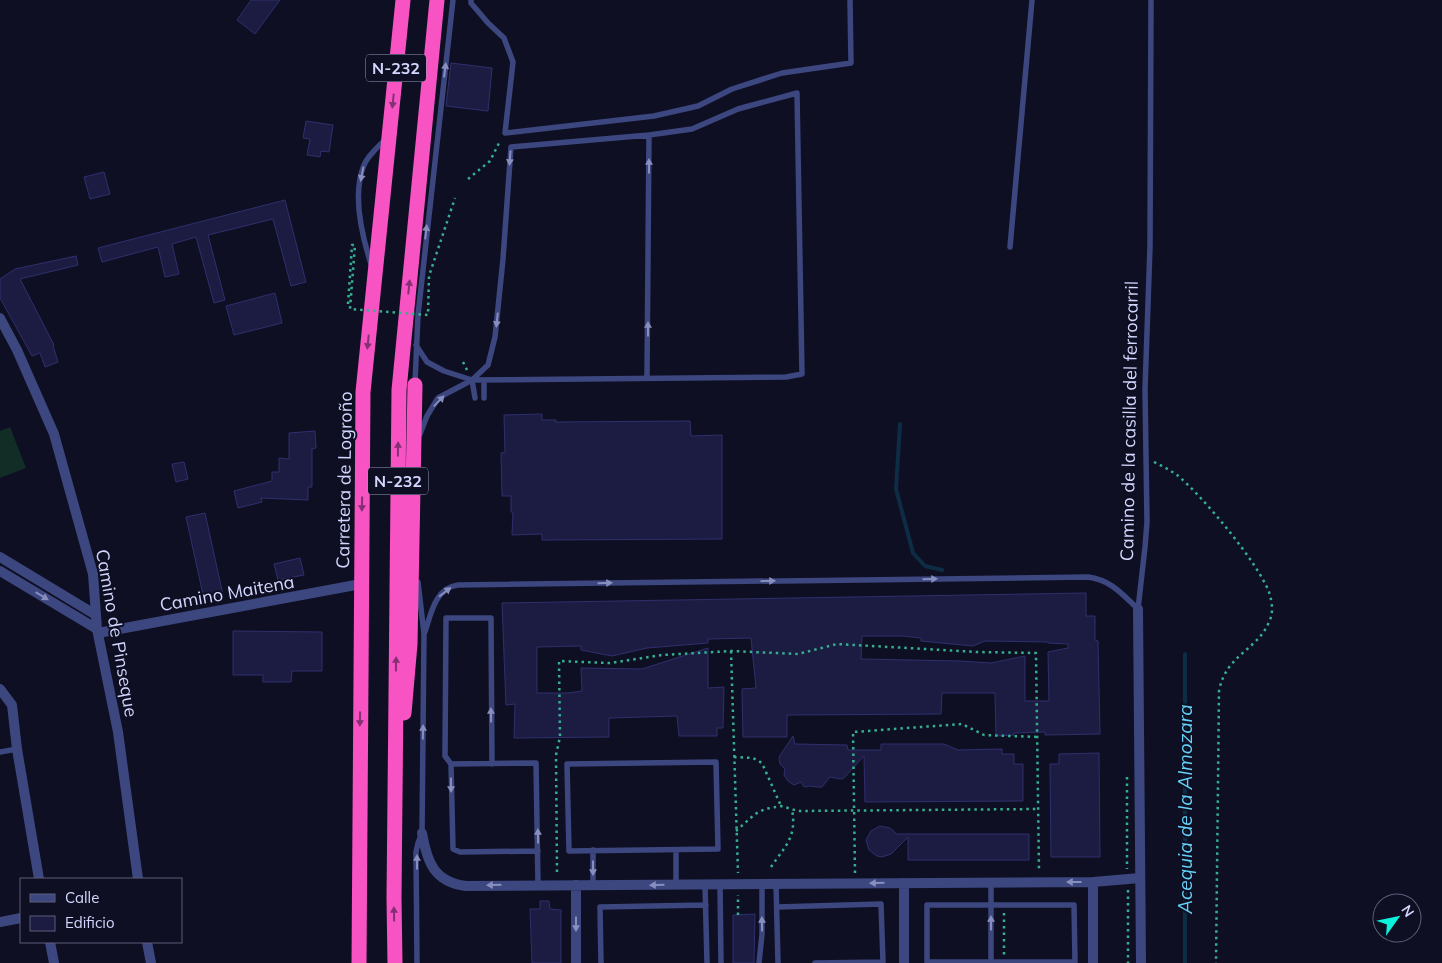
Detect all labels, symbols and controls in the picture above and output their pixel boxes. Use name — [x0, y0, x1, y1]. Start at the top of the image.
road number: N-232 — [366, 54, 426, 82]
one-way arrow — [441, 62, 449, 78]
one-way arrow — [389, 93, 397, 109]
one-way arrow — [506, 150, 514, 166]
one-way arrow — [645, 158, 653, 174]
one-way arrow — [357, 167, 365, 183]
one-way arrow — [422, 224, 430, 240]
one-way arrow — [405, 279, 413, 295]
street label: Camino de la casilla del ferrocarril — [1115, 281, 1143, 561]
one-way arrow — [493, 312, 501, 328]
one-way arrow — [644, 320, 652, 336]
one-way arrow — [364, 334, 372, 350]
street label: Carretera de Logroño — [331, 391, 357, 569]
one-way arrow — [433, 395, 445, 407]
one-way arrow — [394, 441, 402, 457]
road number: N-232 — [368, 468, 428, 494]
one-way arrow — [358, 496, 366, 512]
street label: Camino de Pinseque — [91, 547, 143, 719]
street label: Camino Maitena — [158, 570, 296, 616]
one-way arrow — [923, 575, 939, 583]
one-way arrow — [760, 577, 776, 585]
one-way arrow — [598, 579, 614, 587]
one-way arrow — [438, 586, 451, 597]
one-way arrow — [35, 591, 48, 600]
one-way arrow — [392, 656, 400, 672]
water label: Acequia de la Almozara — [1173, 704, 1197, 915]
one-way arrow — [487, 707, 495, 723]
one-way arrow — [356, 711, 364, 727]
one-way arrow — [419, 724, 427, 740]
one-way arrow — [447, 778, 455, 794]
one-way arrow — [533, 828, 541, 844]
one-way arrow — [412, 854, 420, 870]
one-way arrow — [589, 860, 597, 876]
legend — [20, 878, 182, 943]
one-way arrow — [1066, 878, 1082, 886]
one-way arrow — [868, 879, 884, 887]
one-way arrow — [486, 881, 502, 889]
one-way arrow — [648, 881, 664, 889]
text: Calle — [65, 888, 99, 907]
north arrow — [1372, 893, 1422, 943]
text: N — [1397, 902, 1418, 920]
one-way arrow — [390, 906, 398, 922]
text: Edificio — [65, 913, 115, 932]
one-way arrow — [758, 915, 766, 931]
one-way arrow — [987, 915, 995, 931]
one-way arrow — [572, 916, 580, 932]

